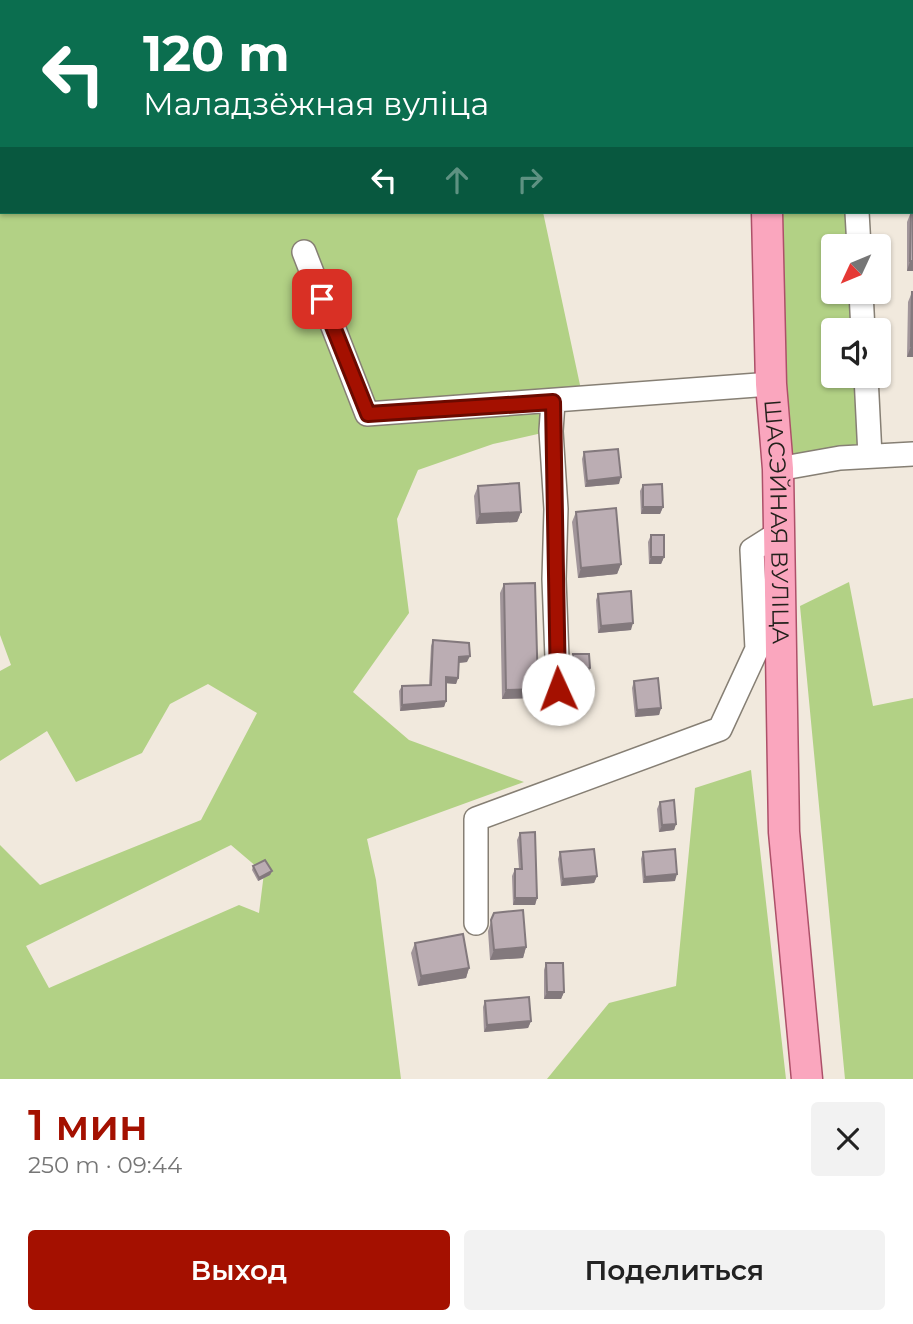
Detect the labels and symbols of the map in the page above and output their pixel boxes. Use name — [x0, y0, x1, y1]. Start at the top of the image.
north arrow — [821, 234, 891, 304]
pin — [292, 269, 352, 329]
street label: ШАСЭЙНАЯ ВУЛІЦА — [758, 398, 795, 645]
position arrow — [521, 652, 595, 726]

